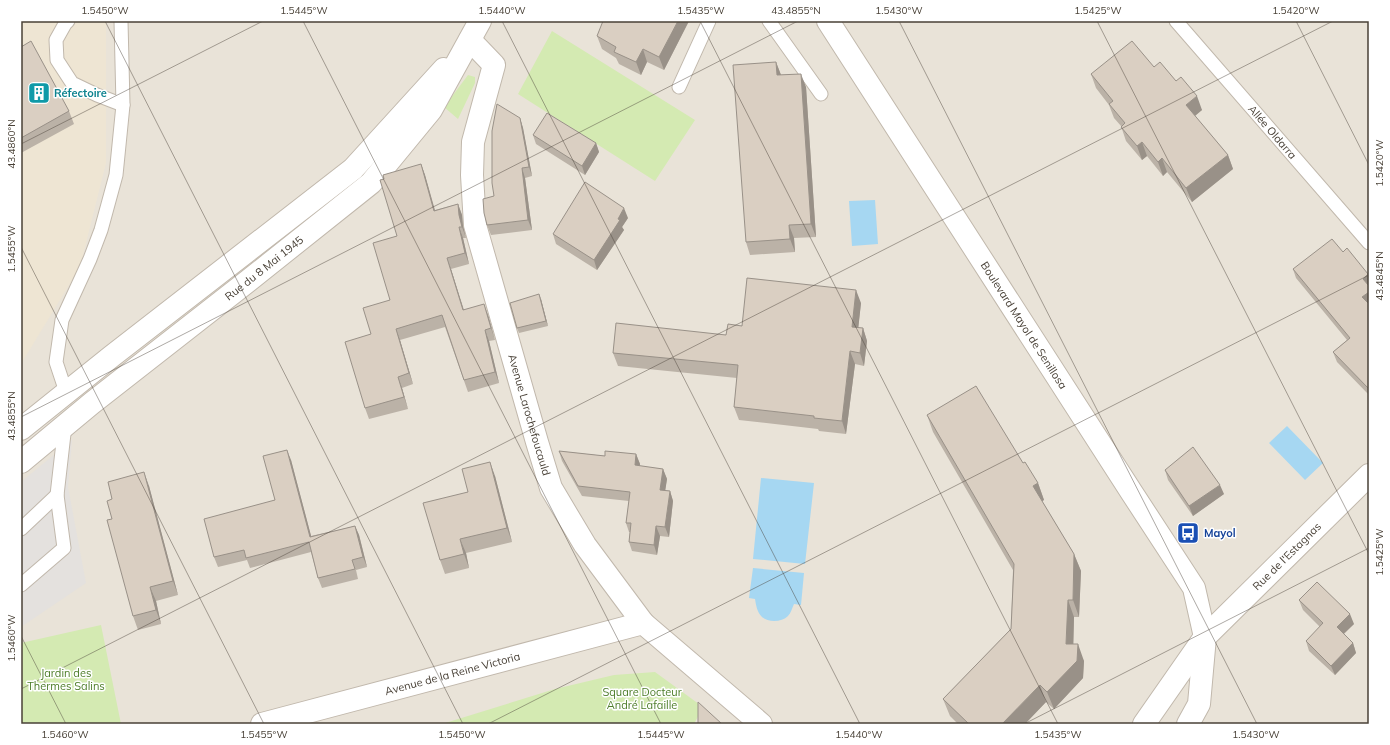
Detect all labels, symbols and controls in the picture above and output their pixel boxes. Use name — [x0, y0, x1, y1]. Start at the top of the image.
text: 1.5450°W — [81, 4, 129, 17]
text: 1.5445°W — [280, 4, 328, 17]
text: 1.5440°W — [478, 4, 526, 17]
text: 1.5435°W — [677, 4, 725, 17]
text: 43.4855°N — [771, 4, 821, 17]
text: 1.5430°W — [875, 4, 923, 17]
text: 1.5425°W — [1074, 4, 1122, 17]
text: 1.5420°W — [1272, 4, 1320, 17]
building icon: Réfectoire — [26, 80, 52, 106]
place label: Réfectoire — [54, 86, 107, 100]
street label: Allée Oldarra — [1245, 102, 1300, 162]
text: 43.4860°N — [5, 119, 18, 169]
text: 1.5420°W — [1373, 139, 1386, 187]
text: 1.5455°W — [5, 225, 18, 273]
street label: Rue du 8 Mai 1945 — [222, 232, 306, 303]
text: 43.4845°N — [1373, 251, 1386, 301]
street label: Boulevard Mayol de Senillosa — [978, 259, 1070, 392]
street label: Avenue Larochefoucauld — [505, 352, 554, 477]
text: 43.4855°N — [5, 391, 18, 441]
street label: Rue de l'Estagnas — [1250, 519, 1324, 593]
bus stop icon: Mayol — [1175, 520, 1201, 546]
place label: Mayol — [1204, 526, 1236, 540]
text: 1.5425°W — [1373, 528, 1386, 576]
text: 1.5460°W — [5, 614, 18, 662]
street label: Avenue de la Reine Victoria — [383, 649, 522, 698]
park label: Jardin des Thermes Salins — [27, 666, 105, 693]
park label: Square Docteur André Lafaille — [602, 685, 682, 712]
text: 1.5460°W — [41, 728, 89, 741]
text: 1.5455°W — [240, 728, 288, 741]
text: 1.5450°W — [438, 728, 486, 741]
text: 1.5445°W — [637, 728, 685, 741]
text: 1.5440°W — [835, 728, 883, 741]
text: 1.5435°W — [1034, 728, 1082, 741]
text: 1.5430°W — [1232, 728, 1280, 741]

